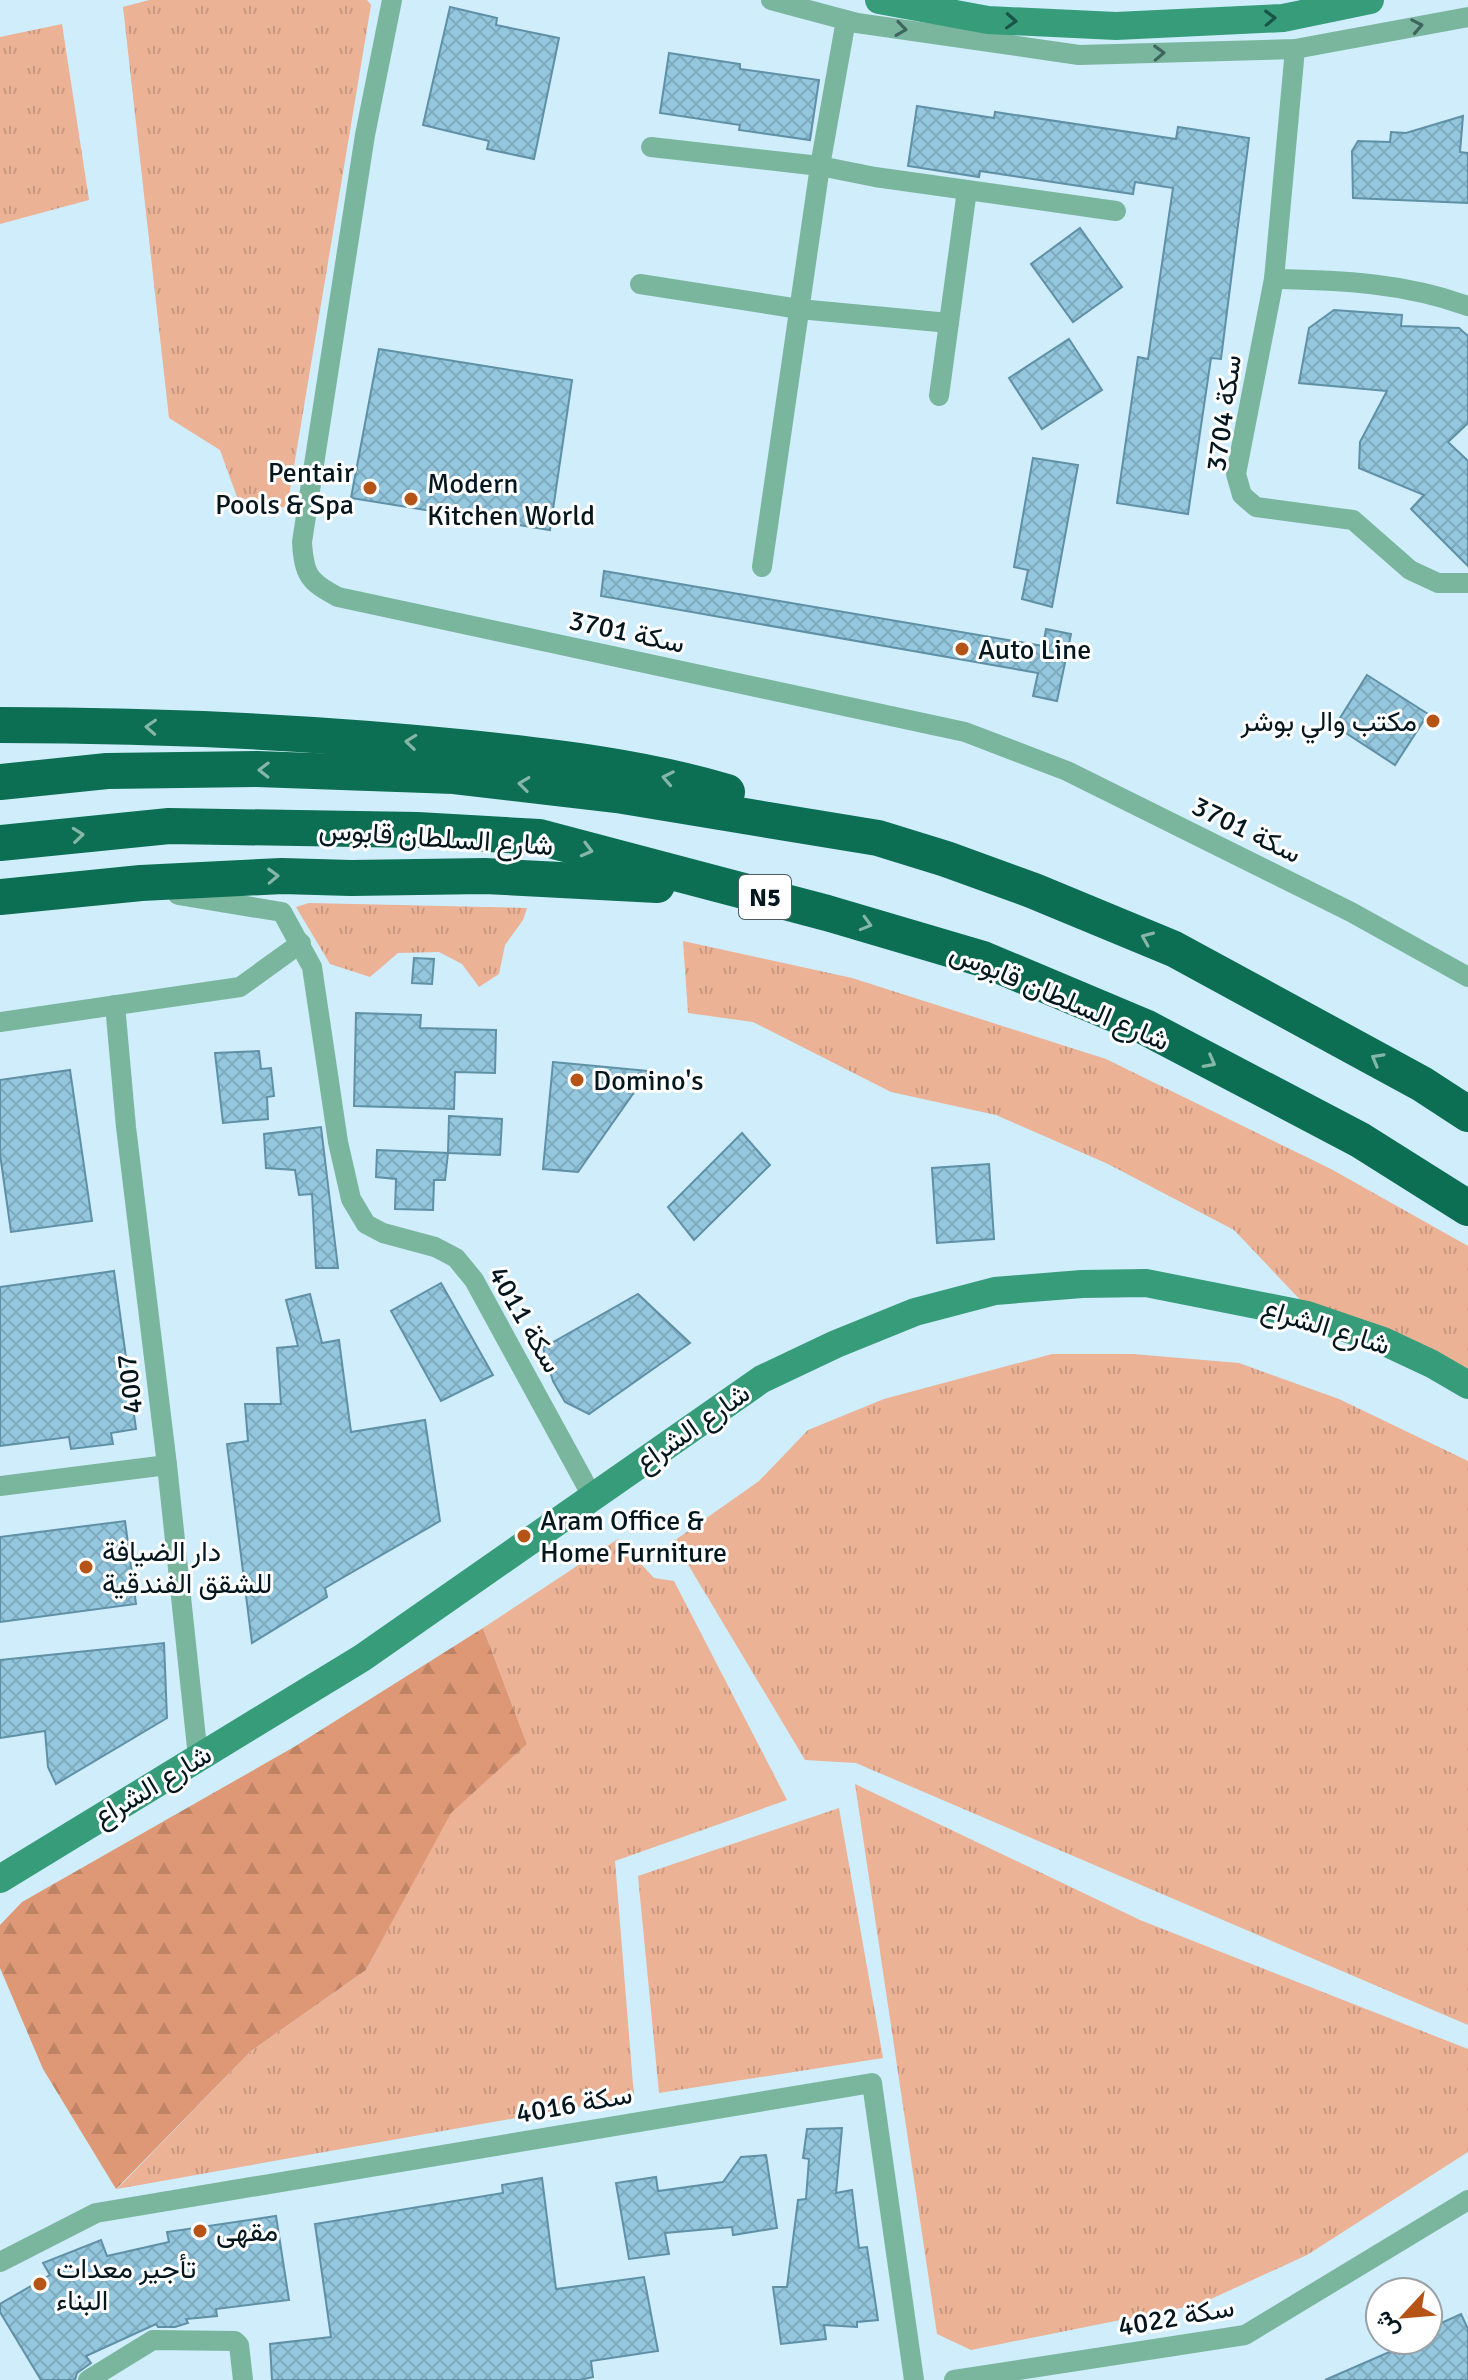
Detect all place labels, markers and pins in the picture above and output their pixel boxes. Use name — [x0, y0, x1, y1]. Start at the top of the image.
place label: Pentair Pools & Spa — [215, 456, 355, 522]
place label: Modern Kitchen World — [427, 467, 595, 533]
marker: Pentair Pools & Spa — [361, 479, 379, 497]
marker: Modern Kitchen World — [402, 490, 420, 508]
place label: Auto Line — [978, 633, 1091, 667]
marker: Auto Line — [953, 640, 971, 658]
place label: مكتب والي بوشر — [1240, 705, 1417, 744]
marker: مكتب والي بوشر — [1424, 712, 1442, 730]
place label: Domino's — [593, 1064, 703, 1098]
marker: Domino's — [568, 1071, 586, 1089]
place label: Aram Office & Home Furniture — [540, 1504, 727, 1570]
marker: Aram Office & Home Furniture — [515, 1527, 533, 1545]
place label: دار الضيافة للشقق الفندقية — [102, 1535, 272, 1601]
marker: دار الضيافة للشقق الفندقية — [77, 1558, 95, 1576]
place label: مقهى — [216, 2215, 278, 2249]
marker: مقهى — [191, 2222, 209, 2240]
place label: تأجير معدات البناء — [56, 2252, 196, 2318]
marker: تأجير معدات البناء — [31, 2275, 49, 2293]

